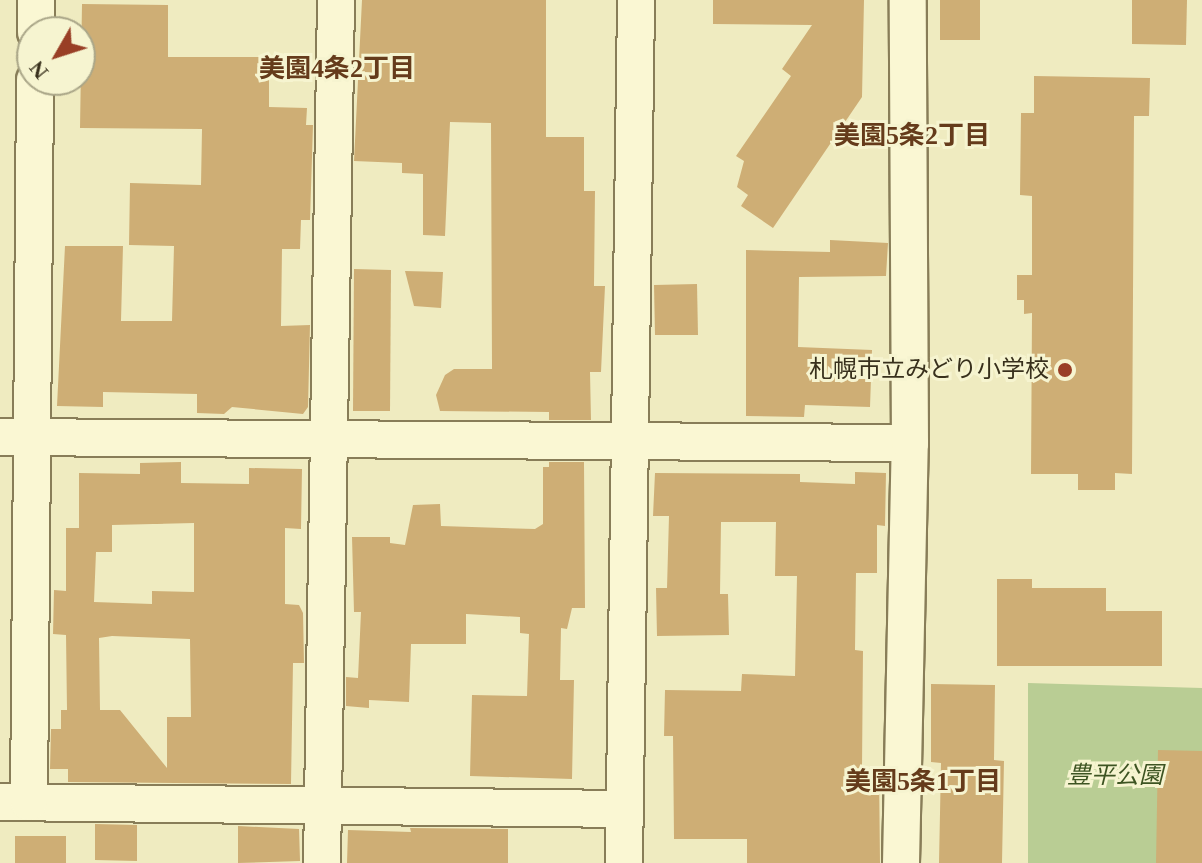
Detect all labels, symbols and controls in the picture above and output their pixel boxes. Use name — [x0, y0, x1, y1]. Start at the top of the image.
north arrow — [16, 16, 96, 96]
district label: 美園4条2丁目 — [259, 53, 415, 85]
text: N — [24, 56, 53, 84]
district label: 美園5条2丁目 — [834, 120, 990, 152]
place label: 札幌市立みどり小学校 — [809, 356, 1049, 384]
marker: 札幌市立みどり小学校 — [1056, 361, 1074, 379]
park label: 豊平公園 — [1067, 762, 1163, 790]
district label: 美園5条1丁目 — [845, 766, 1001, 798]

